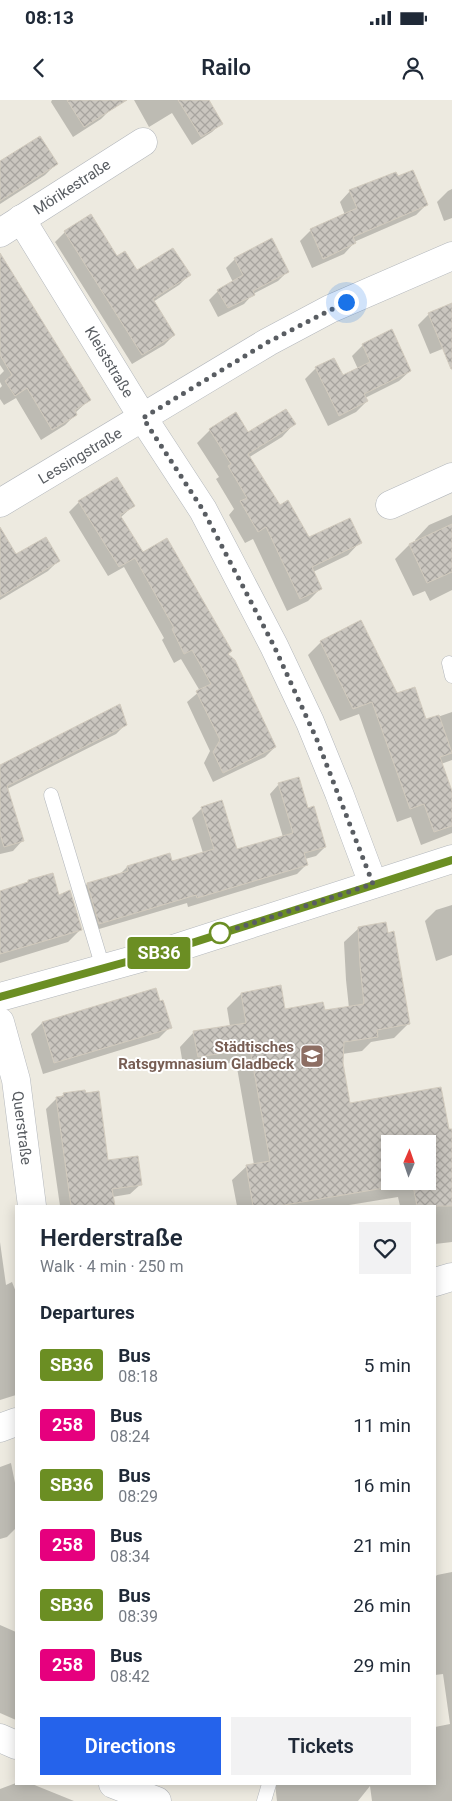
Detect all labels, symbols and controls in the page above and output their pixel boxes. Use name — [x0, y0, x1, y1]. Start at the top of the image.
text: 08:13 — [25, 6, 74, 29]
icon: back — [25, 54, 53, 82]
icon: person — [399, 54, 427, 82]
text: Railo — [201, 55, 251, 80]
street label: Mörikestraße — [30, 155, 114, 219]
your location — [334, 290, 359, 315]
street label: Kleiststraße — [81, 323, 137, 401]
street label: Lessingstraße — [35, 424, 125, 488]
unlabelled marker — [209, 922, 231, 944]
line badge: SB36 — [124, 937, 194, 969]
text: SB36 — [137, 942, 181, 963]
place label: Städtisches Ratsgymnasium Gladbeck — [118, 1038, 295, 1073]
school or university icon: Städtisches Ratsgymnasium Gladbeck — [299, 1043, 325, 1069]
street label: Querstraße — [9, 1090, 35, 1166]
north arrow — [381, 1135, 436, 1190]
map controls — [381, 1135, 436, 1190]
button: heart — [359, 1222, 411, 1274]
text: Herderstraße — [40, 1224, 183, 1252]
text: Walk · 4 min · 250 m — [40, 1257, 184, 1276]
text: Departures — [40, 1301, 135, 1324]
text: Bus — [118, 1344, 151, 1367]
text: SB36 — [50, 1354, 93, 1375]
text: 5 min — [364, 1354, 411, 1377]
text: 08:18 — [118, 1367, 158, 1386]
text: Bus — [110, 1404, 143, 1427]
text: 258 — [52, 1414, 83, 1435]
text: 11 min — [353, 1414, 411, 1437]
text: 08:24 — [110, 1427, 150, 1446]
text: Bus — [118, 1464, 151, 1487]
text: SB36 — [50, 1474, 93, 1495]
text: 16 min — [353, 1474, 411, 1497]
text: 08:29 — [118, 1487, 158, 1506]
text: Bus — [110, 1524, 143, 1547]
text: 258 — [52, 1534, 83, 1555]
text: 21 min — [353, 1534, 411, 1557]
text: 08:34 — [110, 1547, 150, 1566]
text: Bus — [118, 1584, 151, 1607]
text: SB36 — [50, 1594, 93, 1615]
text: 26 min — [353, 1594, 411, 1617]
text: 08:39 — [118, 1607, 158, 1626]
text: Bus — [110, 1644, 143, 1667]
text: 258 — [52, 1654, 83, 1675]
text: 29 min — [353, 1654, 411, 1677]
text: 08:42 — [110, 1667, 150, 1686]
button: Directions — [40, 1717, 221, 1775]
button: Tickets — [231, 1717, 411, 1775]

